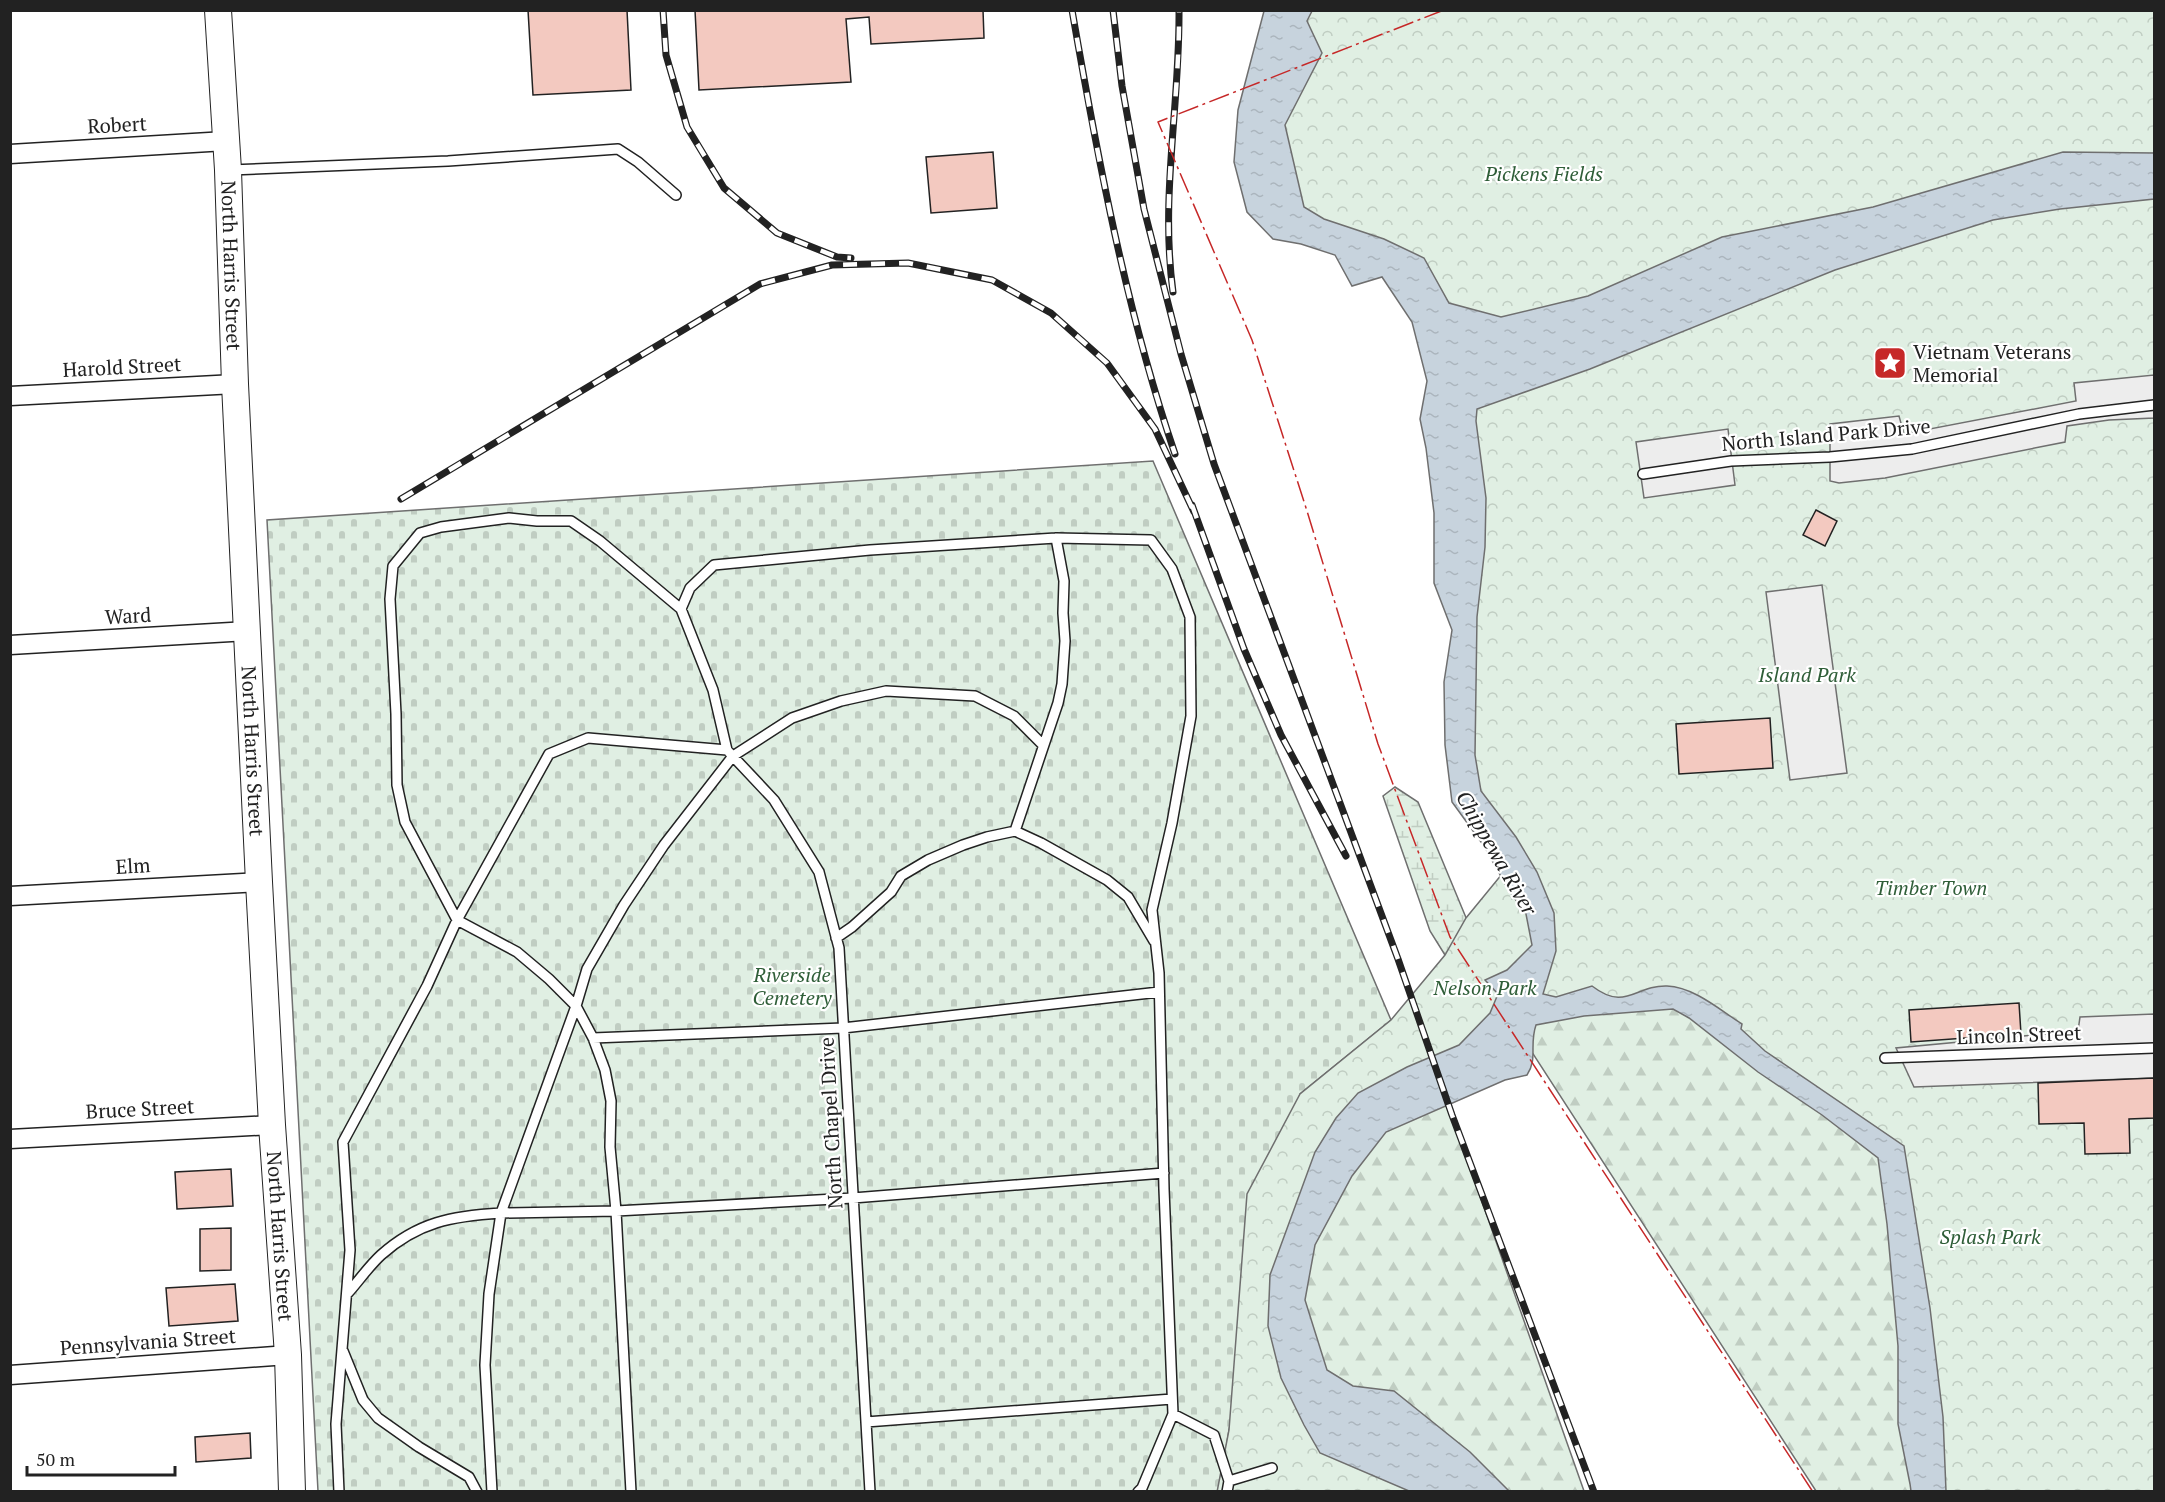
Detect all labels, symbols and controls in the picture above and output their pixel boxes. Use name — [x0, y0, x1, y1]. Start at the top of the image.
street label: Robert — [87, 109, 148, 140]
park label: Pickens Fields — [1484, 160, 1603, 187]
street label: North Harris Street — [215, 180, 248, 352]
place label: Vietnam Veterans Memorial — [1913, 338, 2071, 388]
place icon: Vietnam Veterans Memorial — [1872, 345, 1908, 381]
street label: Harold Street — [62, 350, 183, 383]
street label: North Island Park Drive — [1720, 412, 1932, 457]
street label: Ward — [104, 601, 152, 630]
park label: Island Park — [1757, 661, 1856, 688]
street label: North Harris Street — [236, 665, 271, 837]
water label: Chippewa River — [1450, 785, 1544, 921]
street label: Elm — [115, 851, 151, 880]
park label: Timber Town — [1875, 874, 1987, 901]
park label: Riverside Cemetery — [752, 961, 832, 1011]
park label: Nelson Park — [1433, 974, 1537, 1001]
street label: Lincoln Street — [1956, 1019, 2082, 1050]
street label: North Chapel Drive — [813, 1036, 848, 1210]
street label: Bruce Street — [85, 1092, 196, 1125]
street label: North Harris Street — [261, 1150, 300, 1323]
park label: Splash Park — [1939, 1223, 2041, 1250]
street label: Pennsylvania Street — [59, 1322, 237, 1361]
scale bar — [27, 1439, 176, 1477]
text: 50 m — [36, 1447, 76, 1471]

